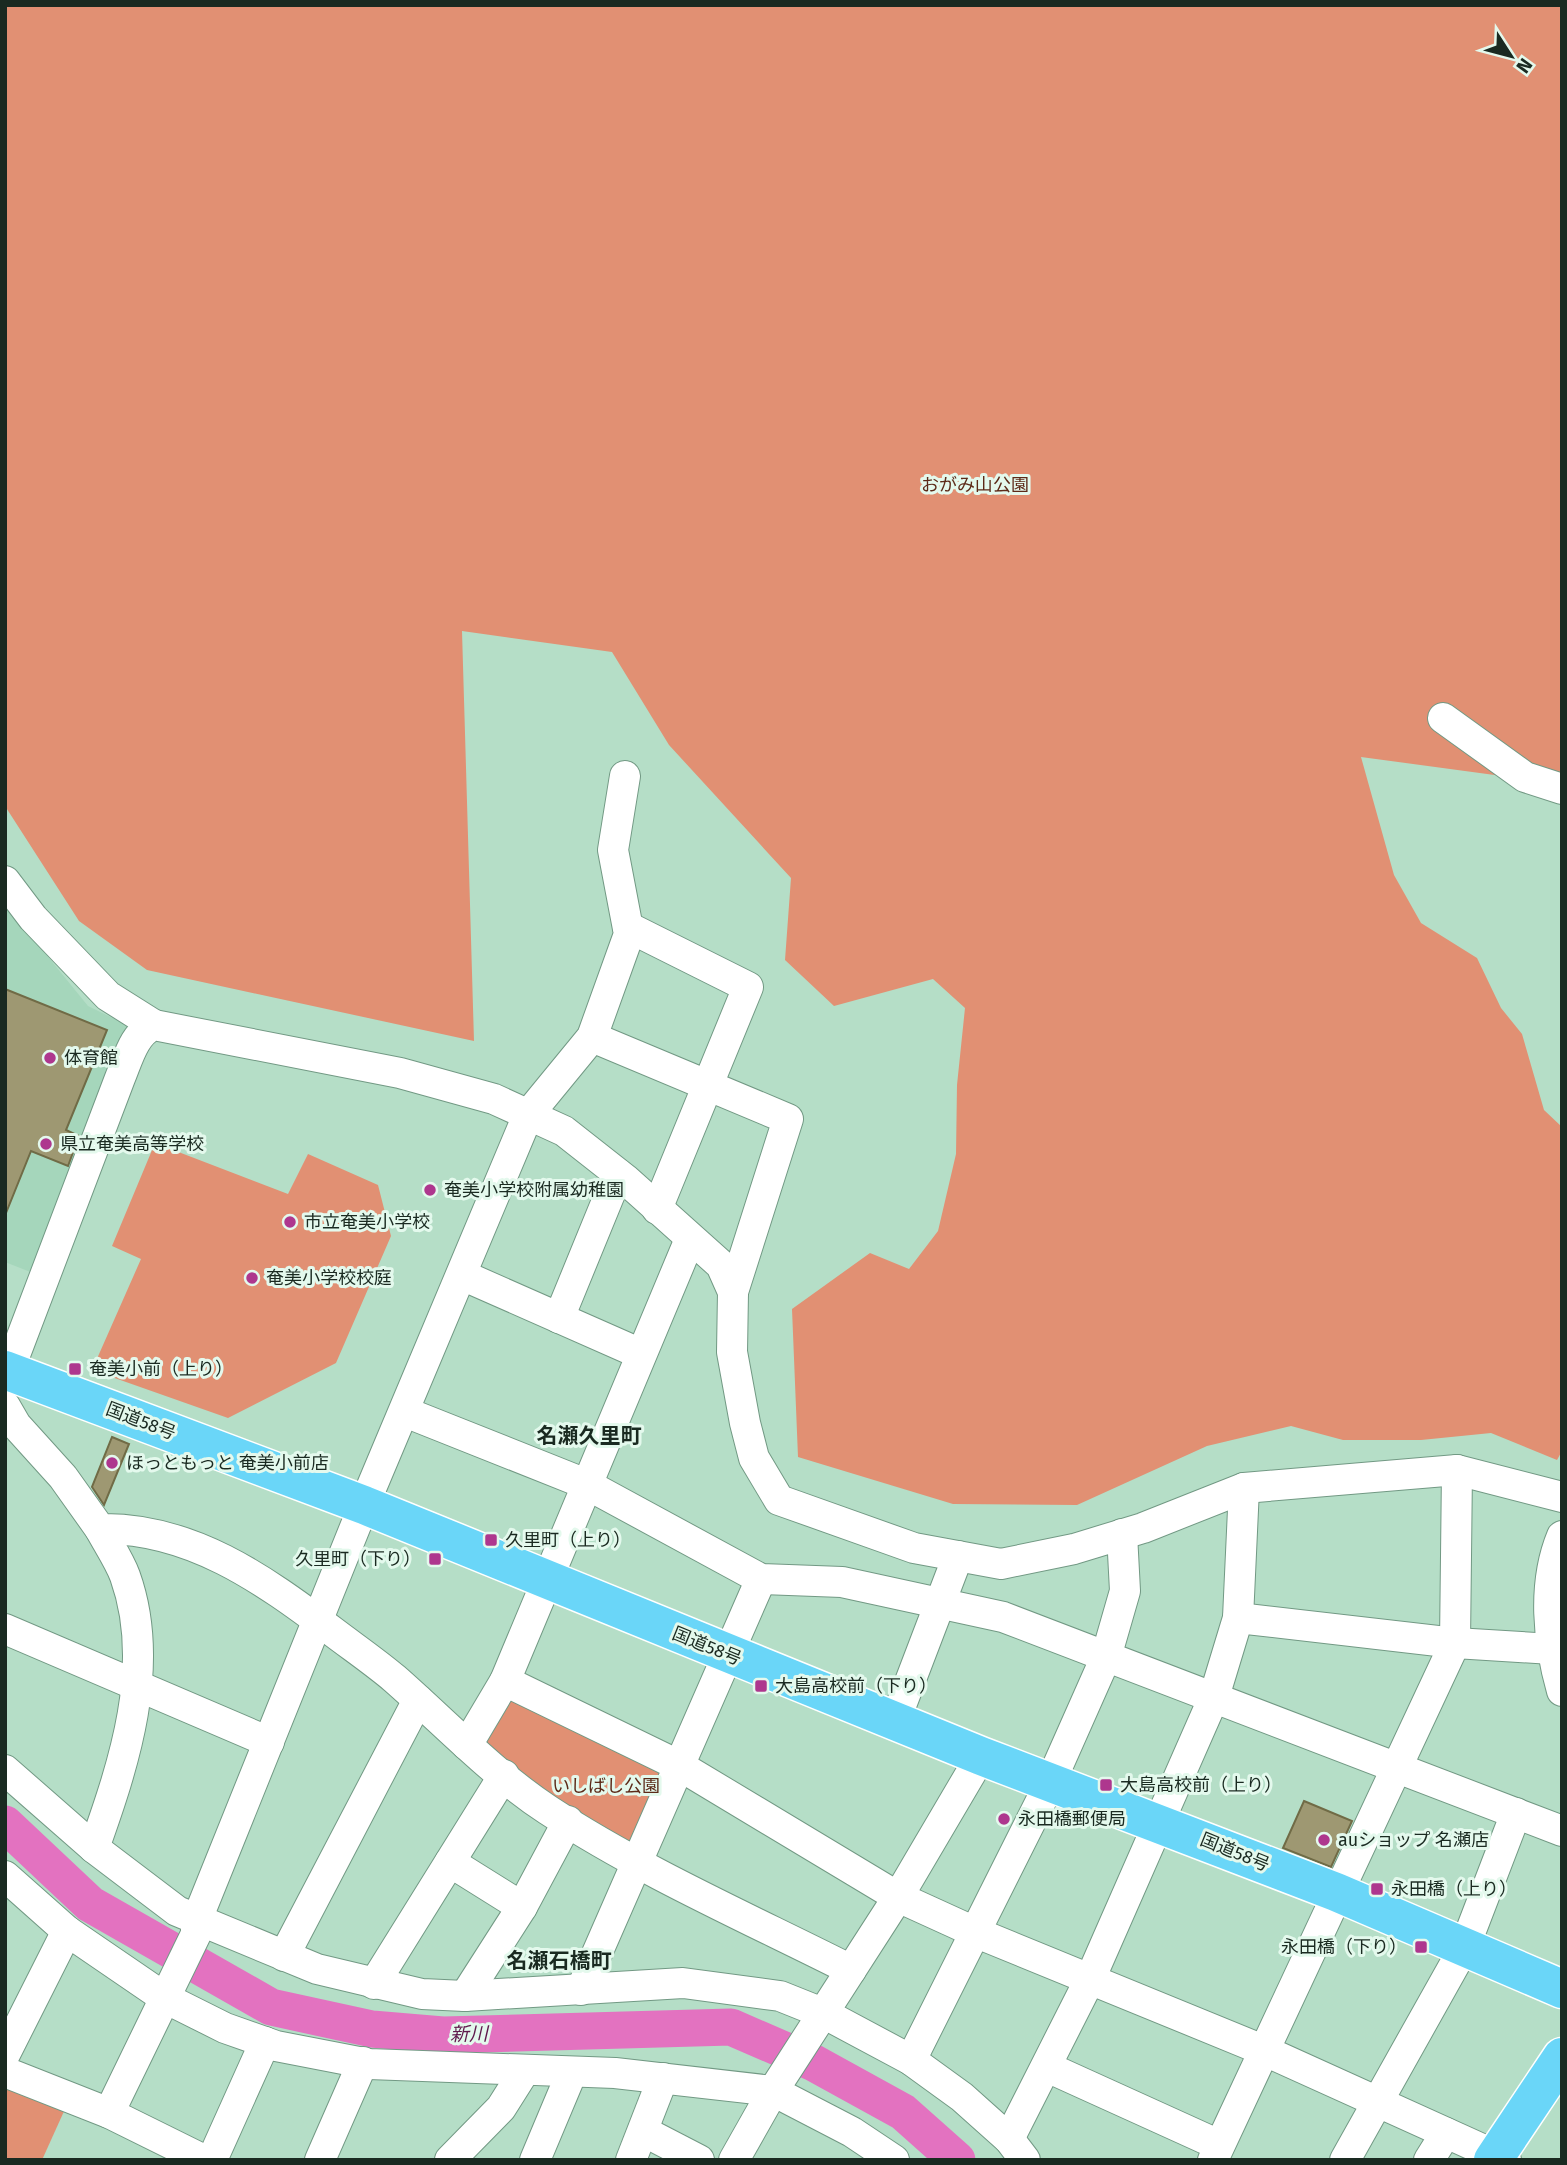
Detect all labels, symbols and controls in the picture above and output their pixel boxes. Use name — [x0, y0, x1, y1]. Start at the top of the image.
north arrow — [1476, 21, 1546, 91]
text: N — [1511, 54, 1537, 78]
park label: おがみ山公園 — [921, 474, 1029, 496]
place label: 体育館 — [64, 1047, 118, 1069]
marker: 体育館 — [42, 1050, 58, 1066]
place label: 県立奄美高等学校 — [60, 1133, 204, 1155]
marker: 県立奄美高等学校 — [38, 1136, 54, 1152]
place label: 奄美小学校附属幼稚園 — [444, 1179, 624, 1201]
marker: 奄美小学校附属幼稚園 — [422, 1182, 438, 1198]
place label: 市立奄美小学校 — [304, 1211, 430, 1233]
marker: 市立奄美小学校 — [282, 1214, 298, 1230]
place label: 奄美小学校校庭 — [266, 1267, 392, 1289]
marker: 奄美小学校校庭 — [244, 1270, 260, 1286]
place label: 奄美小前（上り） — [89, 1358, 233, 1380]
marker: 奄美小前（上り） — [67, 1361, 83, 1377]
street label: 国道58号 — [103, 1398, 179, 1444]
district label: 名瀬久里町 — [537, 1423, 642, 1449]
place label: ほっともっと 奄美小前店 — [126, 1452, 329, 1474]
marker: ほっともっと 奄美小前店 — [104, 1455, 120, 1471]
place label: 久里町（上り） — [505, 1529, 631, 1551]
marker: 久里町（上り） — [483, 1532, 499, 1548]
place label: 久里町（下り） — [295, 1548, 421, 1570]
marker: 久里町（下り） — [427, 1551, 443, 1567]
street label: 国道58号 — [669, 1622, 745, 1670]
place label: 大島高校前（下り） — [775, 1675, 937, 1697]
marker: 大島高校前（下り） — [753, 1678, 769, 1694]
place label: 大島高校前（上り） — [1120, 1774, 1282, 1796]
park label: いしばし公園 — [552, 1775, 660, 1797]
marker: 大島高校前（上り） — [1098, 1777, 1114, 1793]
place label: 永田橋郵便局 — [1018, 1808, 1126, 1830]
marker: 永田橋郵便局 — [996, 1811, 1012, 1827]
street label: 国道58号 — [1197, 1828, 1273, 1876]
place label: auショップ 名瀬店 — [1338, 1829, 1489, 1851]
marker: auショップ 名瀬店 — [1316, 1832, 1332, 1848]
place label: 永田橋（上り） — [1391, 1878, 1517, 1900]
marker: 永田橋（上り） — [1369, 1881, 1385, 1897]
place label: 永田橋（下り） — [1281, 1936, 1407, 1958]
marker: 永田橋（下り） — [1413, 1939, 1429, 1955]
district label: 名瀬石橋町 — [507, 1948, 612, 1974]
water label: 新川 — [450, 2022, 490, 2046]

